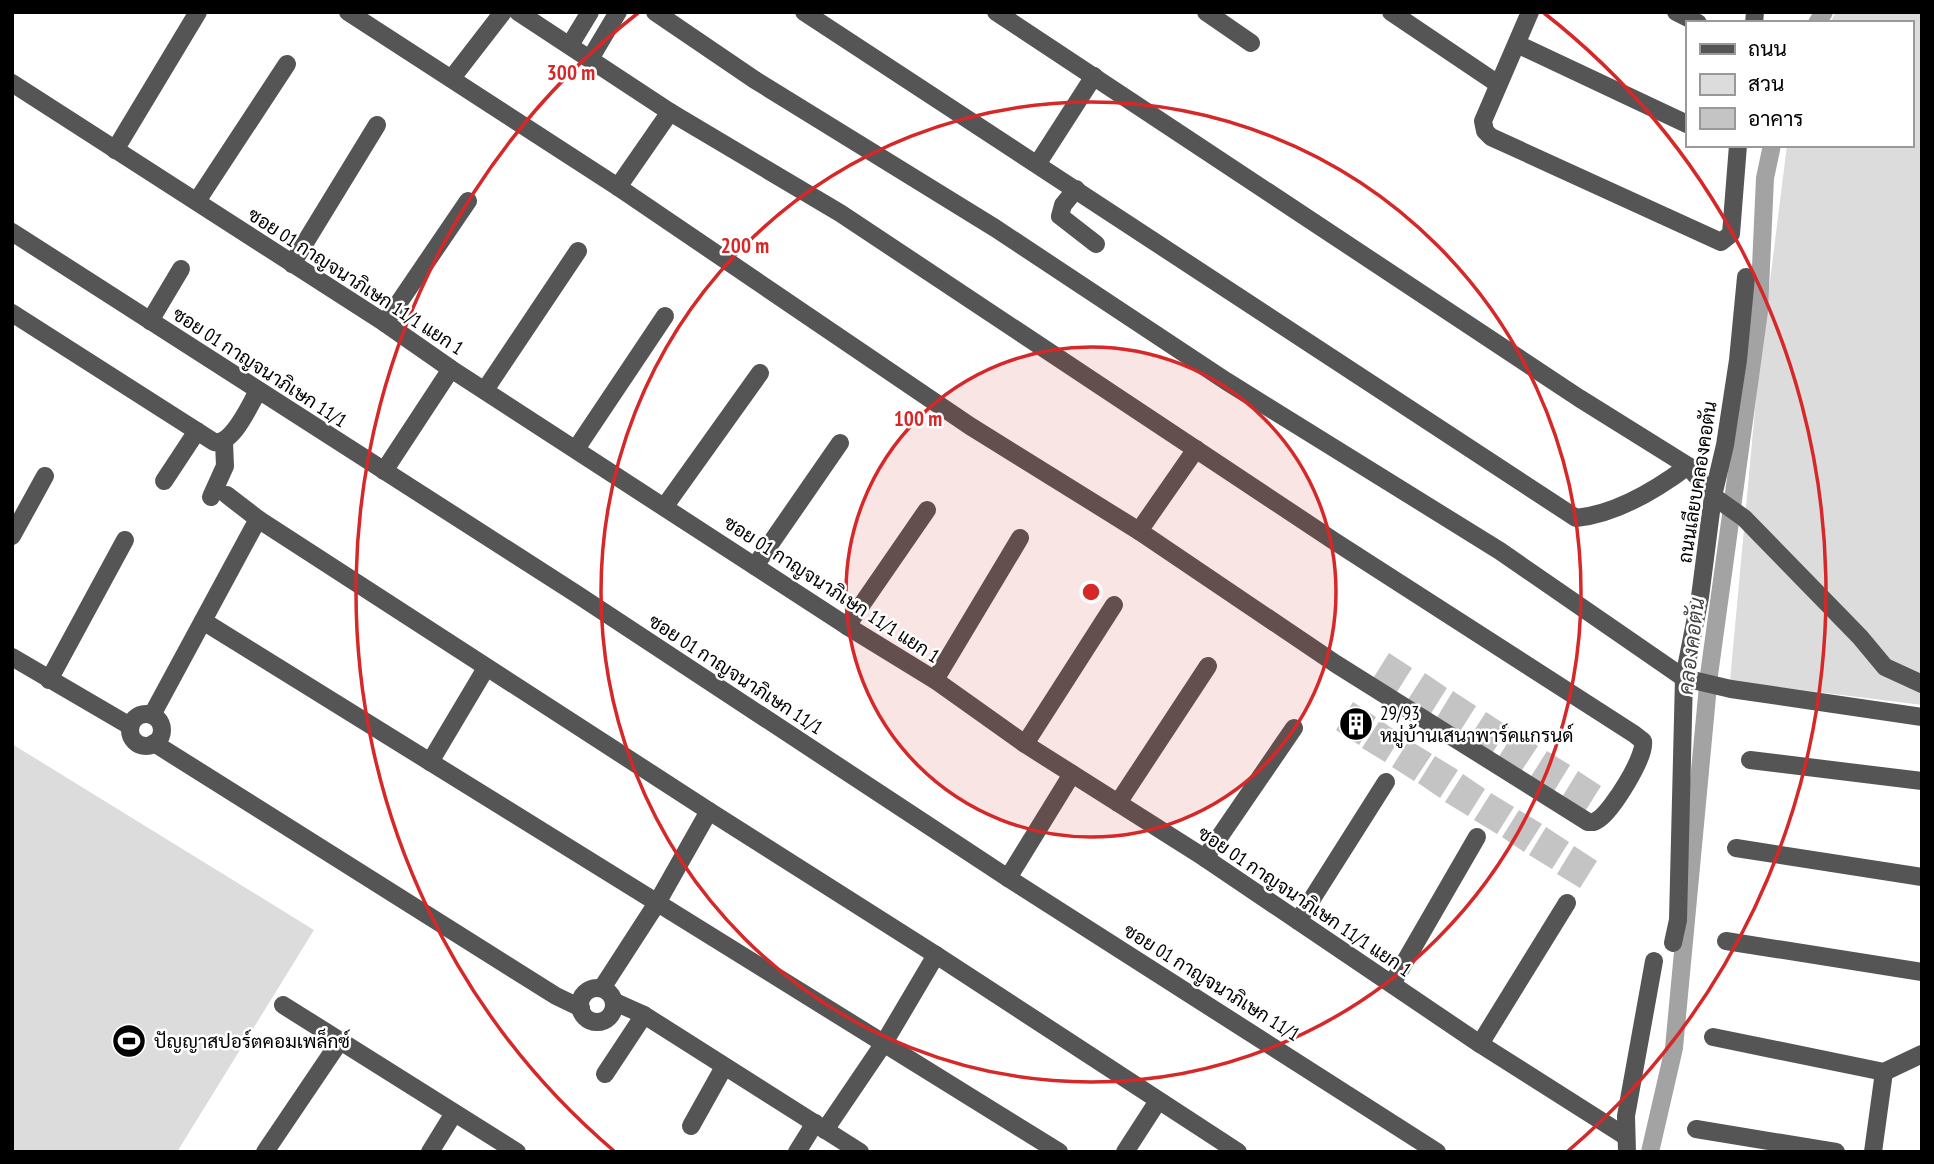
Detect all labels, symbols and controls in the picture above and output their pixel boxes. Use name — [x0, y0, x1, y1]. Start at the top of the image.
legend — [1686, 21, 1913, 147]
text: ถนน — [1748, 35, 1787, 62]
text: 300 m — [547, 59, 595, 86]
text: สวน — [1748, 70, 1784, 97]
text: อาคาร — [1748, 105, 1804, 132]
street label: ซอย 01 กาญจนาภิเษก 11/1 แยก 1 — [243, 202, 469, 360]
text: 200 m — [721, 232, 769, 259]
street label: ซอย 01 กาญจนาภิเษก 11/1 — [168, 302, 352, 432]
street label: ถนนเลียบคลองคอตัน — [1672, 399, 1722, 565]
text: 100 m — [894, 405, 942, 432]
street label: ซอย 01 กาญจนาภิเษก 11/1 แยก 1 — [719, 510, 945, 668]
centre of rings — [1079, 580, 1103, 604]
water label: คลองคอตัน — [1672, 595, 1710, 696]
street label: ซอย 01 กาญจนาภิเษก 11/1 — [644, 609, 828, 739]
place label: 29/93 หมู่บ้านเสนาพาร์คแกรนด์ — [1380, 701, 1574, 749]
building icon: 29/93 หมู่บ้านเสนาพาร์คแกรนด์ — [1337, 705, 1375, 743]
street label: ซอย 01 กาญจนาภิเษก 11/1 แยก 1 — [1194, 821, 1416, 981]
street label: ซอย 01 กาญจนาภิเษก 11/1 — [1120, 918, 1304, 1046]
sports icon: ปัญญาสปอร์ตคอมเพล็กซ์ — [110, 1022, 148, 1060]
place label: ปัญญาสปอร์ตคอมเพล็กซ์ — [154, 1028, 350, 1053]

